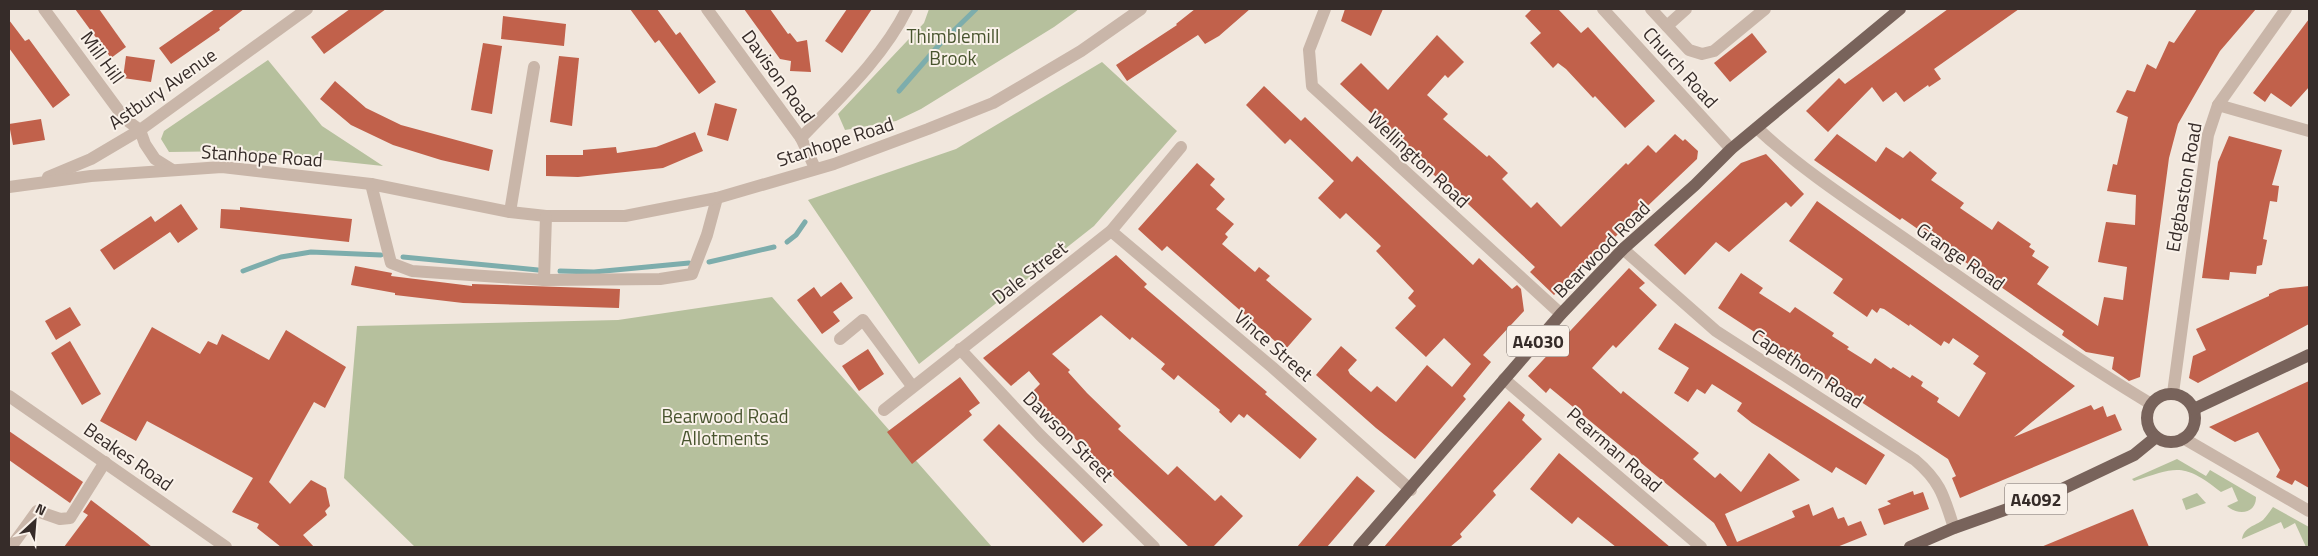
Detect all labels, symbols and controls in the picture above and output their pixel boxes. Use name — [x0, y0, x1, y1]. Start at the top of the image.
street label: Church Road — [1636, 20, 1726, 114]
park label: Thimblemill Brook — [906, 21, 1000, 72]
street label: Davison Road — [735, 23, 823, 129]
street label: Mill Hill — [74, 25, 132, 89]
street label: Astbury Avenue — [102, 40, 222, 136]
street label: Wellington Road — [1361, 104, 1477, 214]
street label: Stanhope Road — [773, 108, 897, 174]
street label: Edgbaston Road — [2157, 120, 2209, 254]
street label: Stanhope Road — [200, 136, 324, 174]
street label: Bearwood Road — [1546, 194, 1656, 304]
street label: Grange Road — [1911, 215, 2011, 297]
street label: Dale Street — [985, 233, 1073, 311]
street label: Vince Street — [1228, 302, 1320, 388]
street label: Capethorn Road — [1746, 321, 1870, 415]
road number: A4030 — [1507, 326, 1569, 356]
street label: Dawson Street — [1017, 384, 1121, 488]
street label: Pearman Road — [1561, 399, 1669, 499]
park label: Bearwood Road Allotments — [661, 401, 789, 452]
street label: Beakes Road — [78, 414, 180, 498]
road number: A4092 — [2005, 484, 2067, 514]
north arrow — [10, 496, 60, 546]
text: N — [32, 497, 50, 520]

